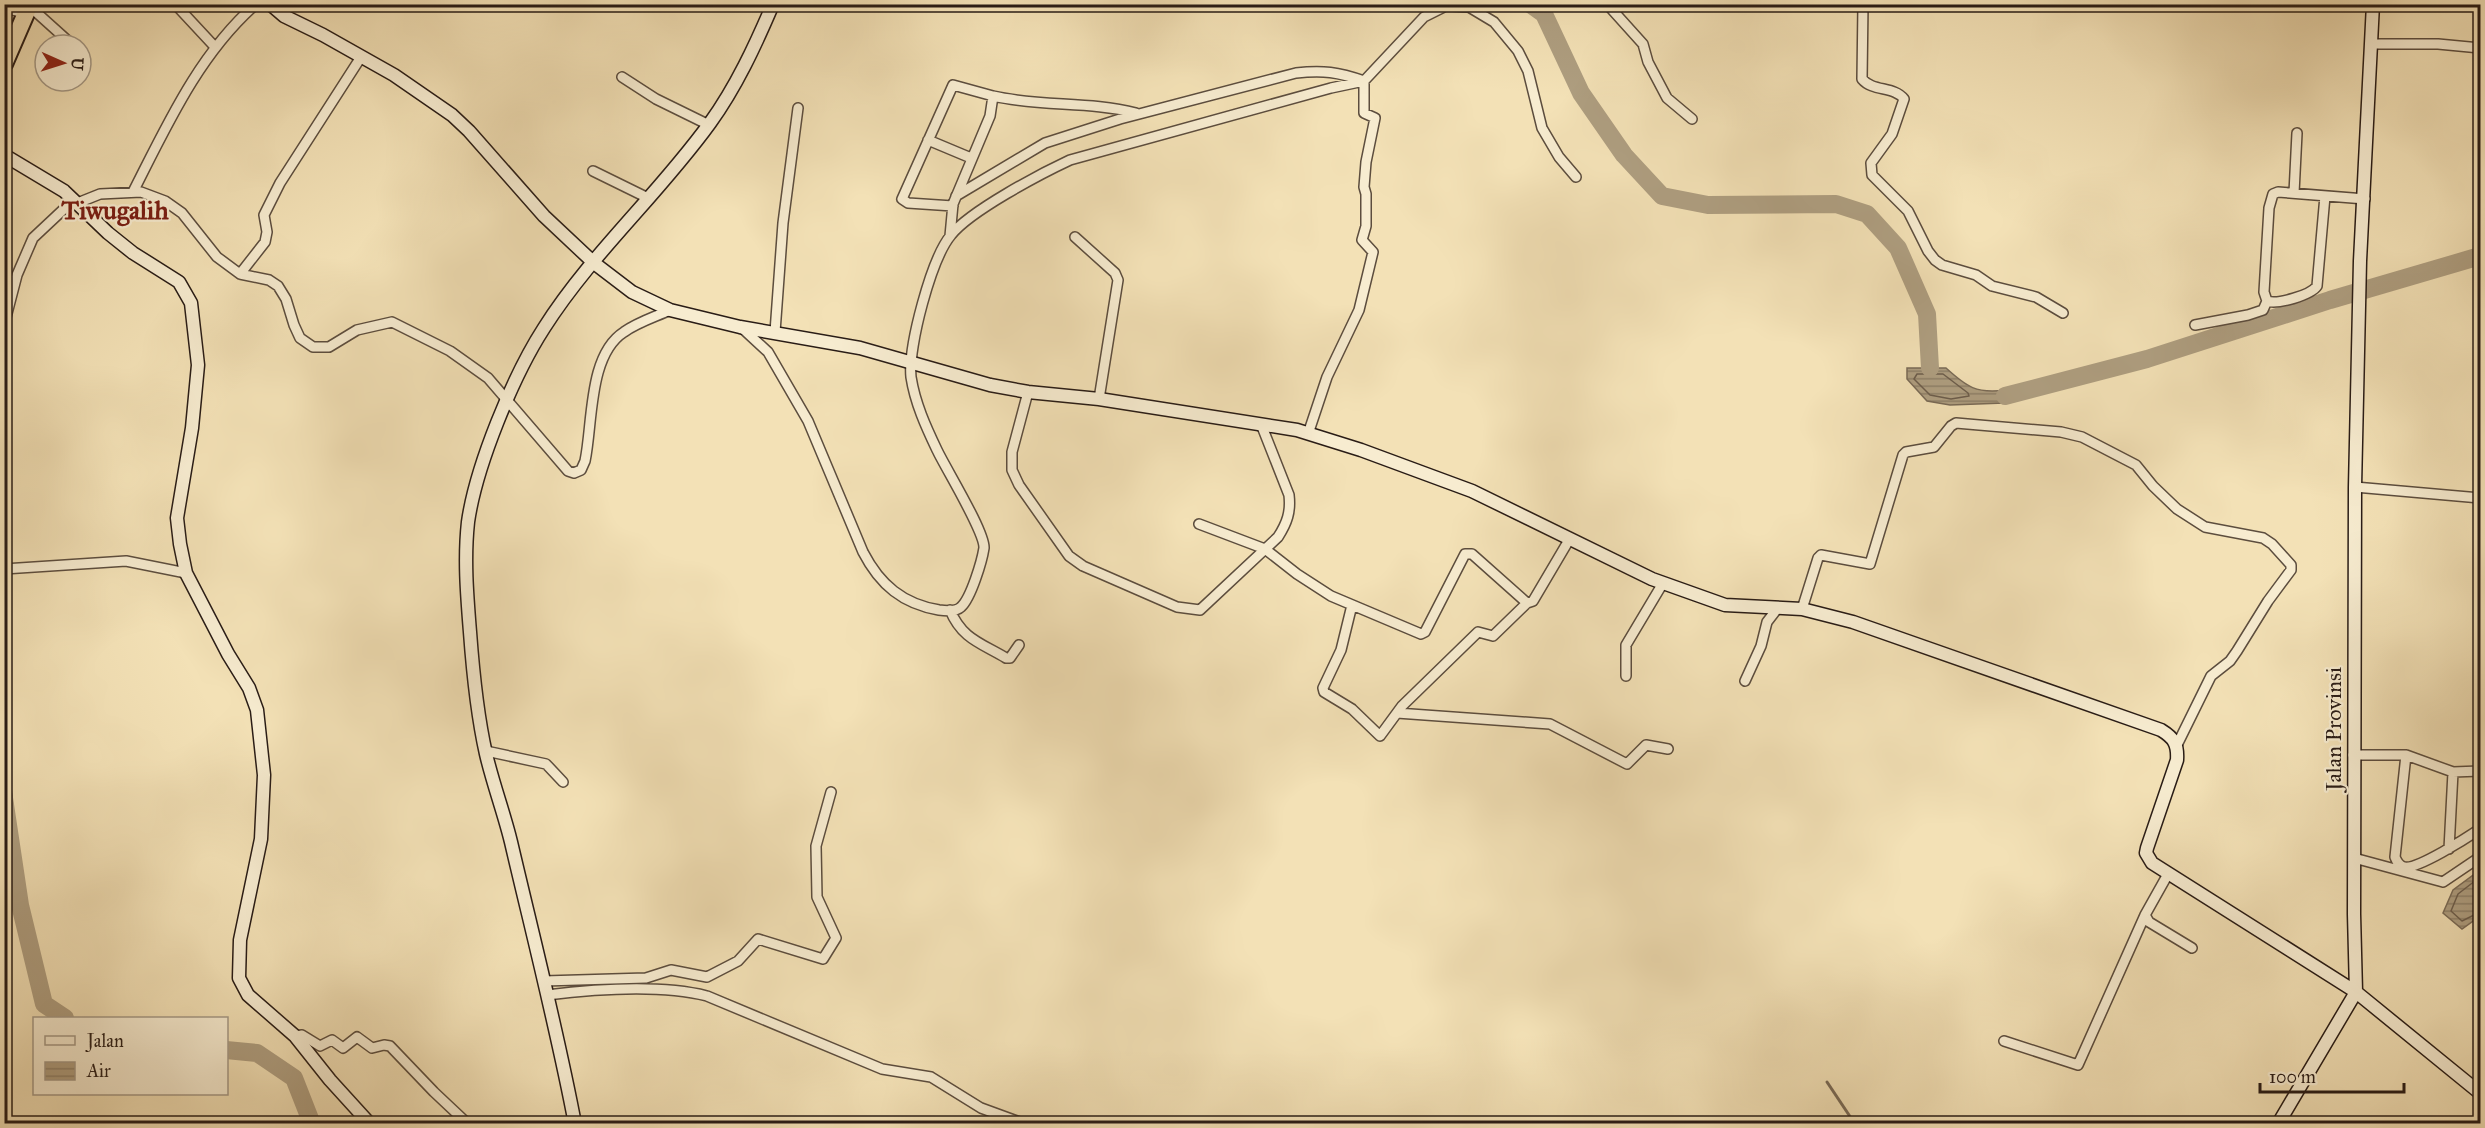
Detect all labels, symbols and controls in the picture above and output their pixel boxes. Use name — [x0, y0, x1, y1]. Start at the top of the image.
north arrow — [33, 33, 93, 93]
text: U — [68, 57, 87, 71]
district label: Tiwugalih — [60, 194, 169, 227]
street label: Jalan Provinsi — [2320, 667, 2347, 793]
legend — [33, 1017, 228, 1095]
text: Jalan — [85, 1030, 124, 1053]
scale bar — [2260, 1056, 2404, 1094]
text: Air — [86, 1060, 111, 1082]
text: 100 m — [2269, 1066, 2316, 1088]

